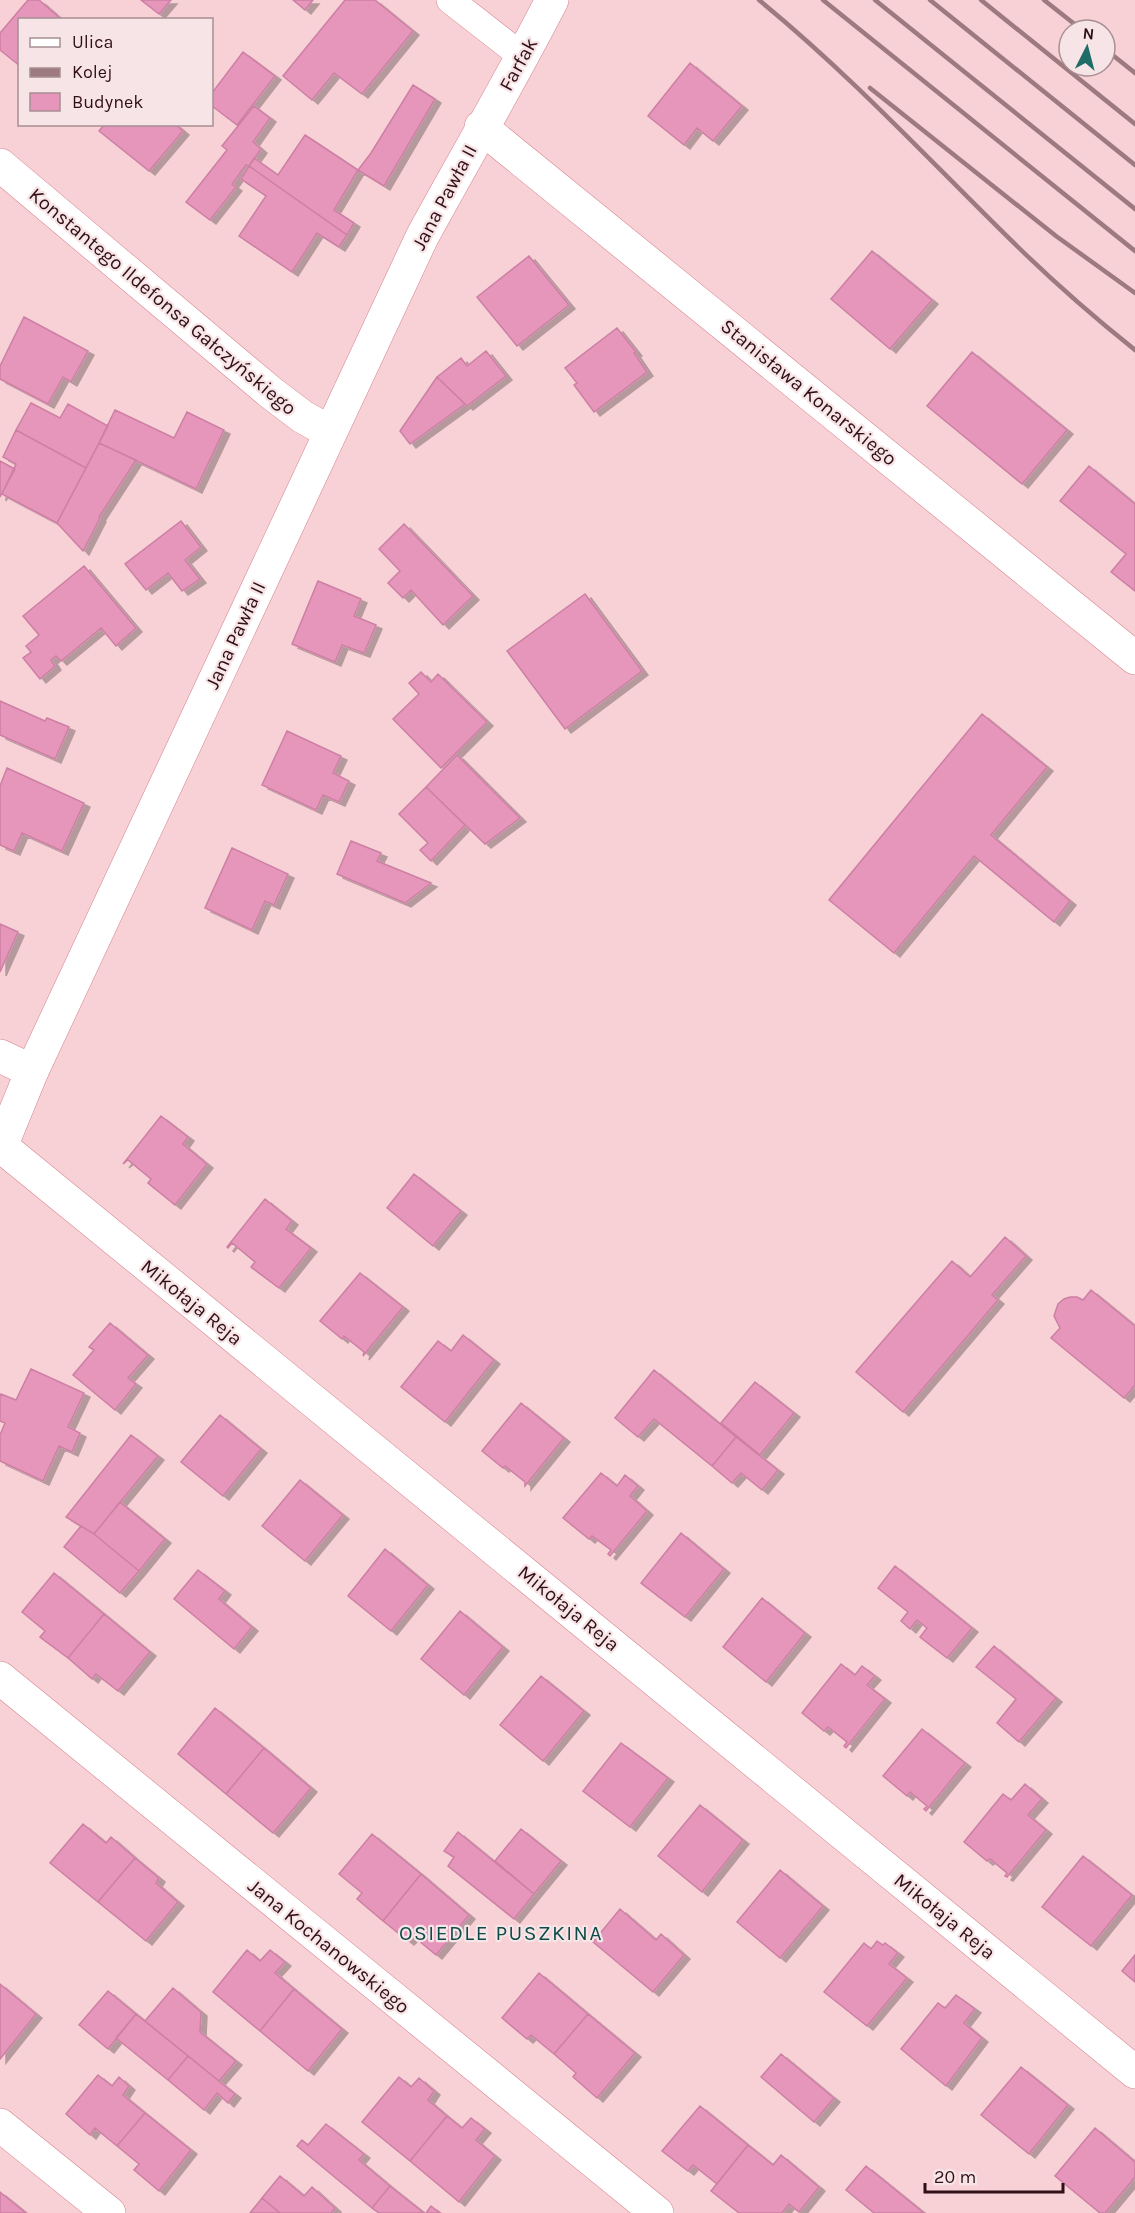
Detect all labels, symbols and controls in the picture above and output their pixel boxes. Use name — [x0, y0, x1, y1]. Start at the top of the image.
legend — [18, 18, 213, 126]
north arrow — [1057, 18, 1117, 78]
text: N — [1082, 24, 1095, 44]
text: Ulica — [72, 31, 113, 53]
street label: Farfak — [494, 34, 542, 95]
text: Kolej — [72, 61, 113, 83]
text: Budynek — [72, 91, 143, 113]
street label: Jana Pawła II — [407, 141, 482, 254]
street label: Konstantego Ildefonsa Gałczyńskiego — [25, 183, 301, 420]
street label: Stanisława Konarskiego — [716, 314, 901, 470]
street label: Jana Pawła II — [201, 578, 270, 693]
street label: Mikołaja Reja — [136, 1255, 247, 1350]
street label: Mikołaja Reja — [513, 1561, 624, 1656]
street label: Mikołaja Reja — [889, 1869, 1000, 1964]
street label: Jana Kochanowskiego — [243, 1874, 414, 2019]
district label: OSIEDLE PUSZKINA — [399, 1921, 603, 1945]
scale bar — [925, 2156, 1063, 2194]
text: 20 m — [934, 2166, 976, 2188]

